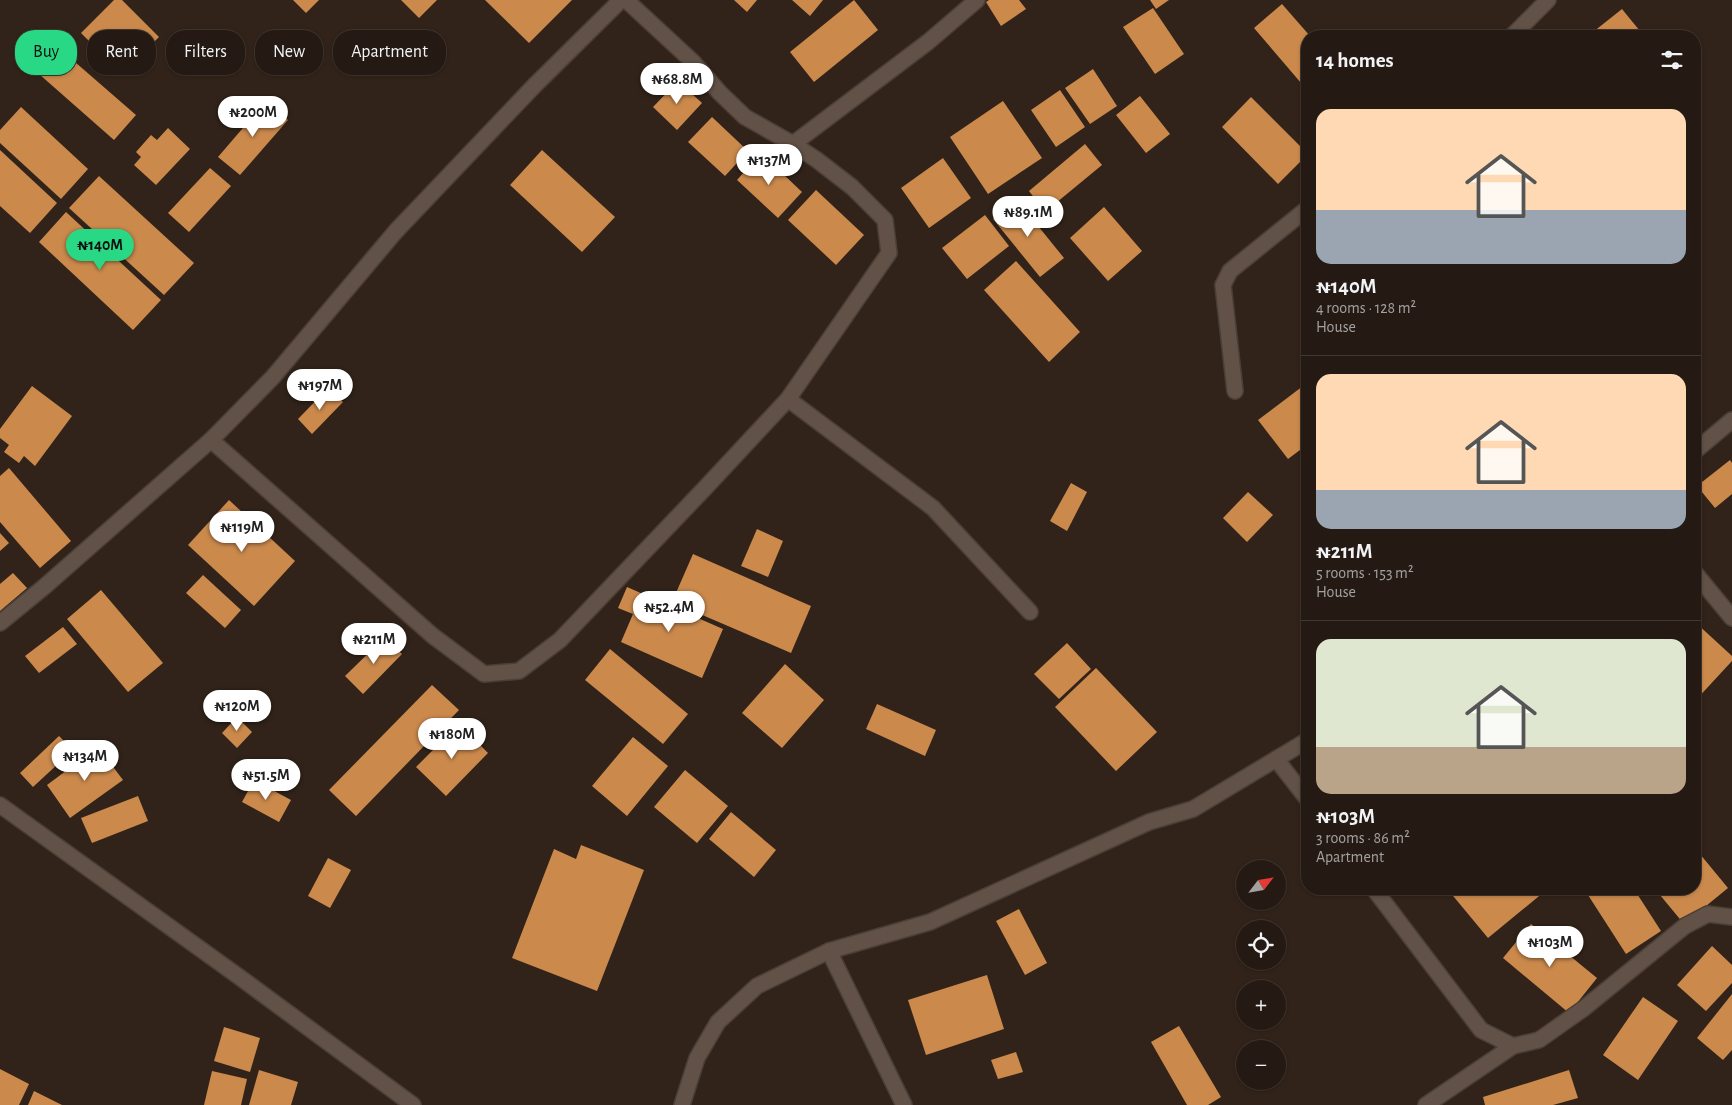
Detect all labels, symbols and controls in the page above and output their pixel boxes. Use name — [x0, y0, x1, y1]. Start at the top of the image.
chip: Buy — [15, 30, 77, 75]
chip: Rent — [87, 30, 156, 75]
chip: Filters — [166, 30, 245, 75]
chip: New — [255, 30, 323, 75]
chip: Apartment — [333, 30, 446, 75]
icon: filters — [1658, 46, 1686, 74]
text: 14 homes — [1316, 50, 1394, 71]
pin: ₦68.8M — [636, 62, 718, 105]
text: ₦68.8M — [651, 71, 703, 87]
pin: ₦200M — [218, 96, 288, 138]
text: ₦200M — [229, 104, 277, 120]
icon: home — [1456, 141, 1546, 231]
pin: ₦137M — [734, 144, 804, 186]
text: ₦137M — [747, 152, 791, 168]
pin: ₦89.1M — [987, 196, 1069, 238]
text: ₦89.1M — [1003, 204, 1053, 220]
pin: ₦140M — [65, 228, 135, 271]
text: ₦140M — [77, 237, 123, 253]
text: ₦140M — [1316, 276, 1377, 297]
text: 4 rooms · 128 m² — [1316, 300, 1416, 316]
text: House — [1316, 319, 1356, 335]
pin: ₦197M — [285, 368, 355, 411]
text: ₦197M — [298, 377, 342, 393]
icon: home — [1456, 407, 1546, 497]
pin: ₦119M — [207, 510, 277, 553]
text: ₦119M — [220, 519, 264, 535]
text: ₦211M — [1316, 541, 1373, 562]
text: 5 rooms · 153 m² — [1316, 565, 1414, 581]
text: House — [1316, 584, 1356, 600]
pin: ₦52.4M — [628, 590, 710, 633]
text: ₦52.4M — [644, 599, 694, 615]
pin: ₦211M — [339, 622, 409, 665]
text: ₦211M — [352, 631, 396, 647]
icon: home — [1456, 672, 1546, 762]
pin: ₦120M — [202, 690, 272, 732]
text: ₦120M — [214, 698, 260, 714]
pin: ₦180M — [417, 718, 487, 760]
text: ₦180M — [429, 726, 475, 742]
pin: ₦134M — [50, 740, 120, 782]
text: ₦134M — [63, 748, 107, 764]
pin: ₦51.5M — [225, 758, 307, 801]
text: ₦51.5M — [242, 767, 290, 783]
text: ₦103M — [1316, 806, 1375, 827]
text: 3 rooms · 86 m² — [1316, 830, 1410, 846]
text: Apartment — [1316, 849, 1384, 865]
north arrow — [1236, 860, 1286, 910]
map controls — [1236, 860, 1286, 1090]
button: locate — [1236, 920, 1286, 970]
pin: ₦103M — [1515, 926, 1585, 968]
text: ₦103M — [1527, 934, 1573, 950]
button: + — [1236, 980, 1286, 1030]
button: − — [1236, 1040, 1286, 1090]

